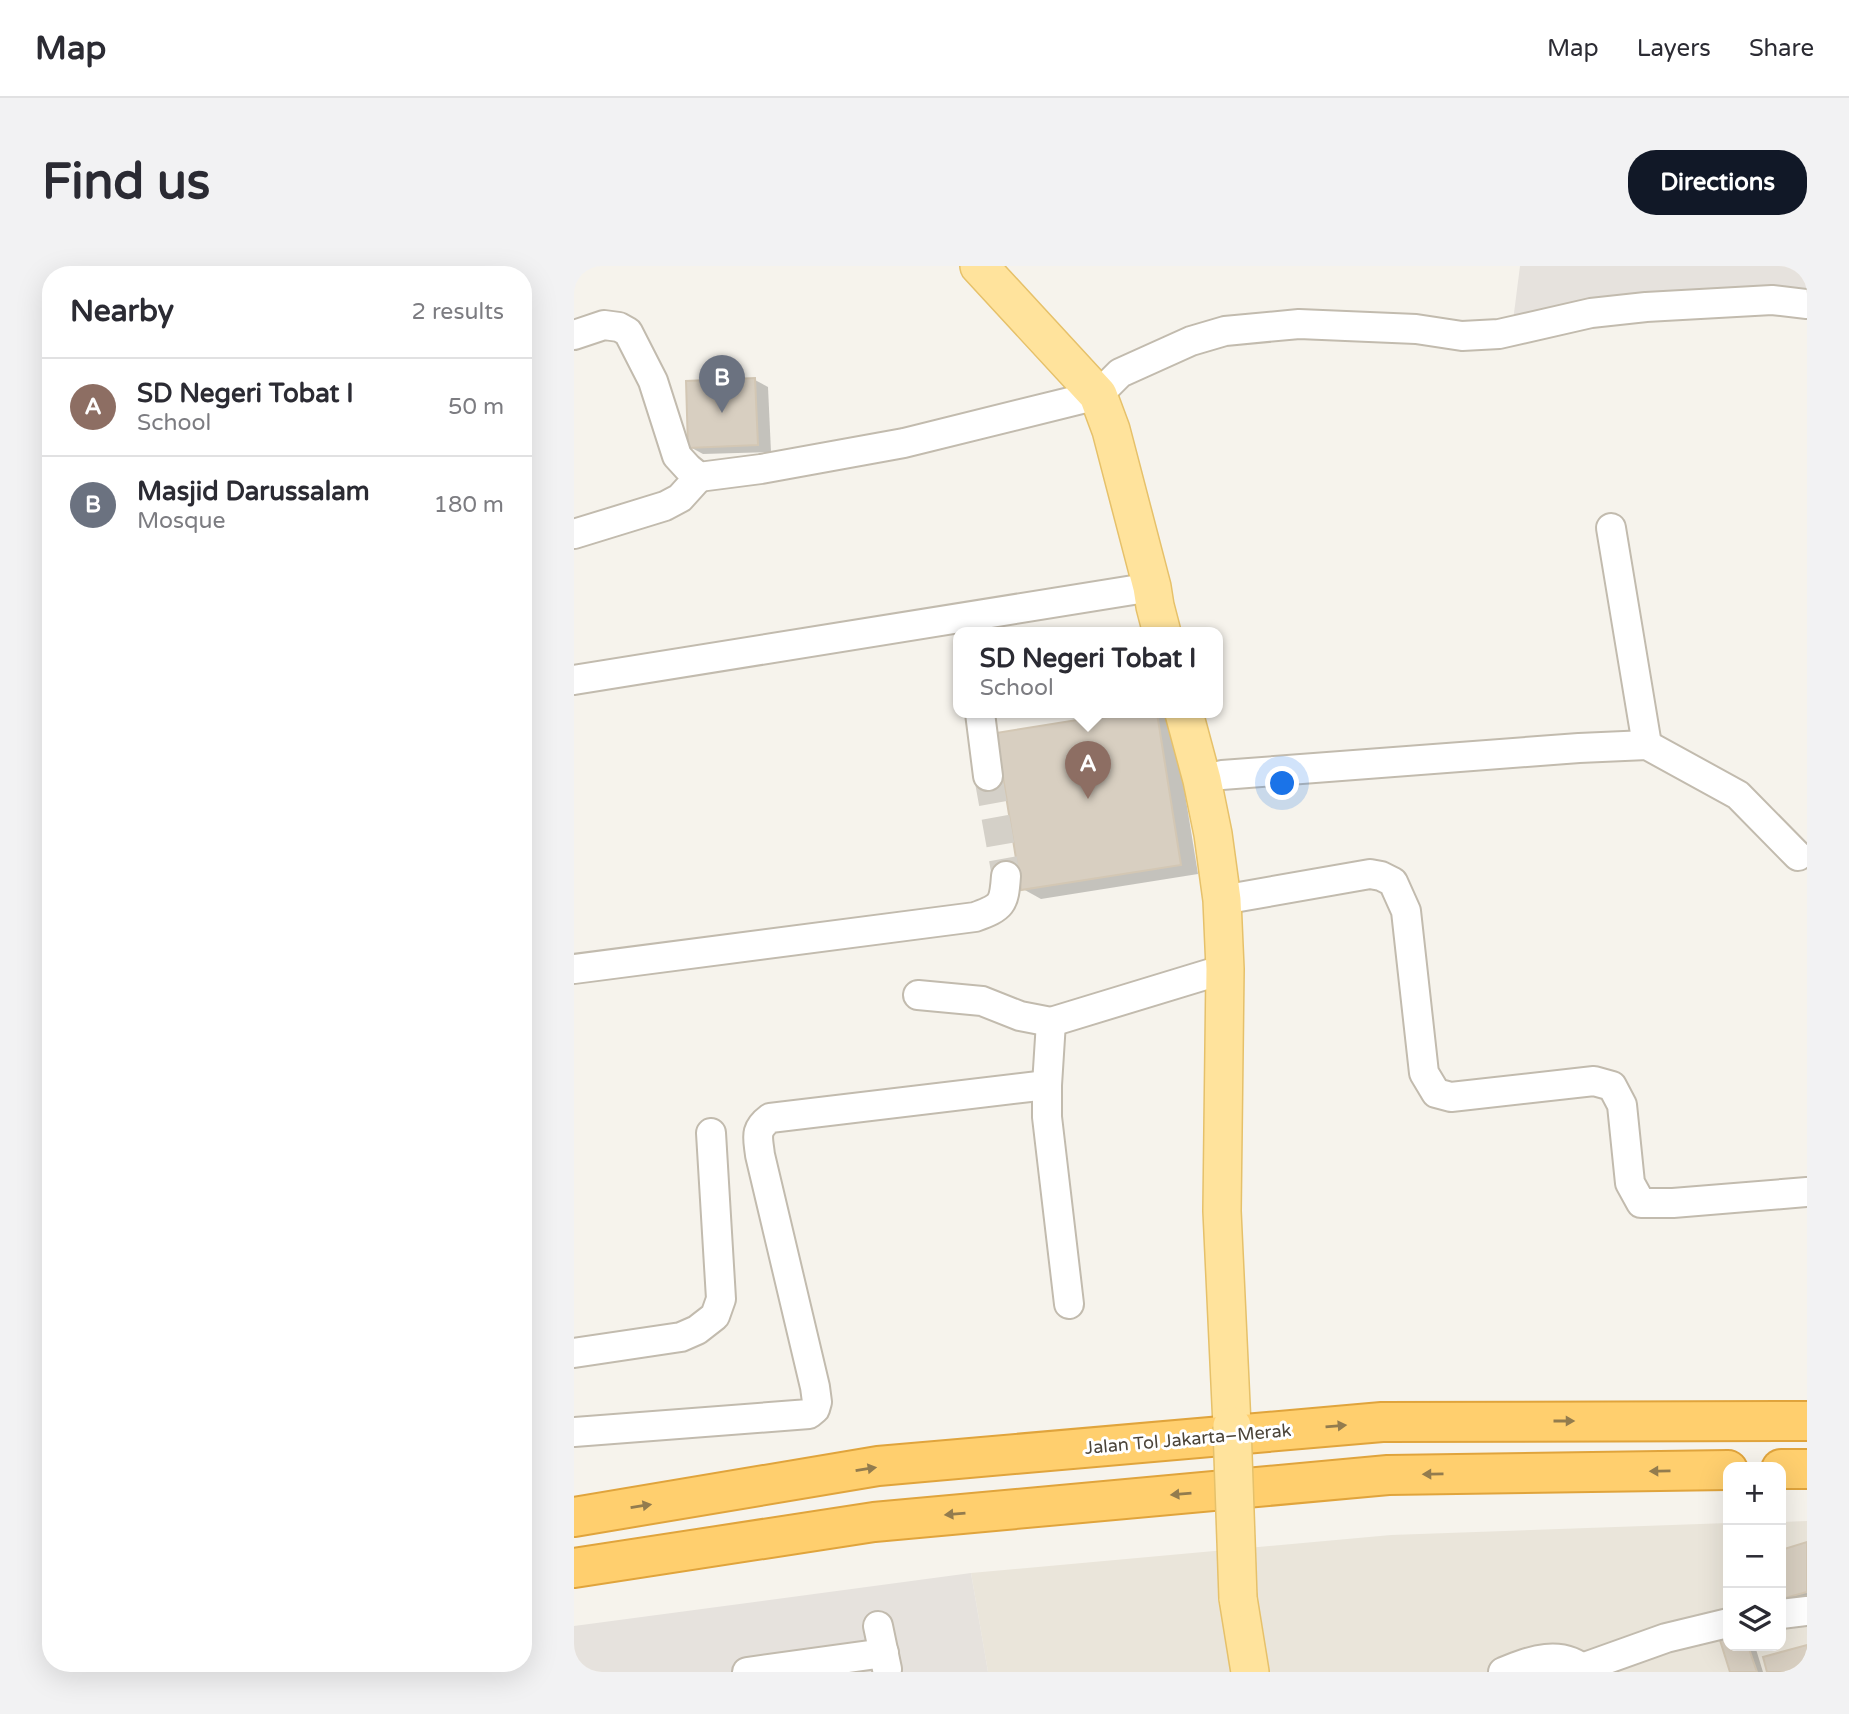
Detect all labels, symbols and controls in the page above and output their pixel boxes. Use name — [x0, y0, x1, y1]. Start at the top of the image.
text: Map — [35, 29, 106, 68]
text: Map — [1547, 34, 1599, 63]
text: Layers — [1637, 34, 1711, 63]
text: Share — [1749, 34, 1814, 63]
button: Directions — [1628, 150, 1807, 215]
text: Find us — [42, 153, 210, 212]
text: Nearby — [70, 293, 174, 330]
text: 2 results — [411, 298, 504, 326]
pin: B — [699, 355, 745, 413]
text: SD Negeri Tobat I — [137, 378, 354, 409]
text: A — [84, 393, 102, 421]
text: 50 m — [448, 393, 504, 421]
text: School — [137, 409, 211, 437]
text: Masjid Darussalam — [137, 476, 370, 507]
text: B — [85, 491, 101, 519]
text: 180 m — [434, 491, 504, 519]
text: Mosque — [137, 507, 225, 535]
popup — [953, 627, 1223, 718]
text: SD Negeri Tobat I — [980, 643, 1196, 674]
text: School — [980, 674, 1054, 702]
pin: A — [1065, 741, 1111, 799]
your location — [1265, 766, 1299, 800]
one-way arrow — [1553, 1415, 1575, 1427]
street label: Jalan Tol Jakarta–Merak — [1084, 1419, 1292, 1459]
one-way arrow — [1325, 1420, 1347, 1431]
map controls — [1723, 1462, 1786, 1651]
button: + — [1723, 1462, 1786, 1525]
one-way arrow — [855, 1463, 877, 1474]
one-way arrow — [1649, 1465, 1671, 1477]
one-way arrow — [1421, 1468, 1443, 1480]
one-way arrow — [1170, 1489, 1192, 1500]
one-way arrow — [630, 1500, 652, 1511]
one-way arrow — [944, 1509, 966, 1520]
button: − — [1723, 1525, 1786, 1588]
button: layers — [1723, 1588, 1786, 1651]

